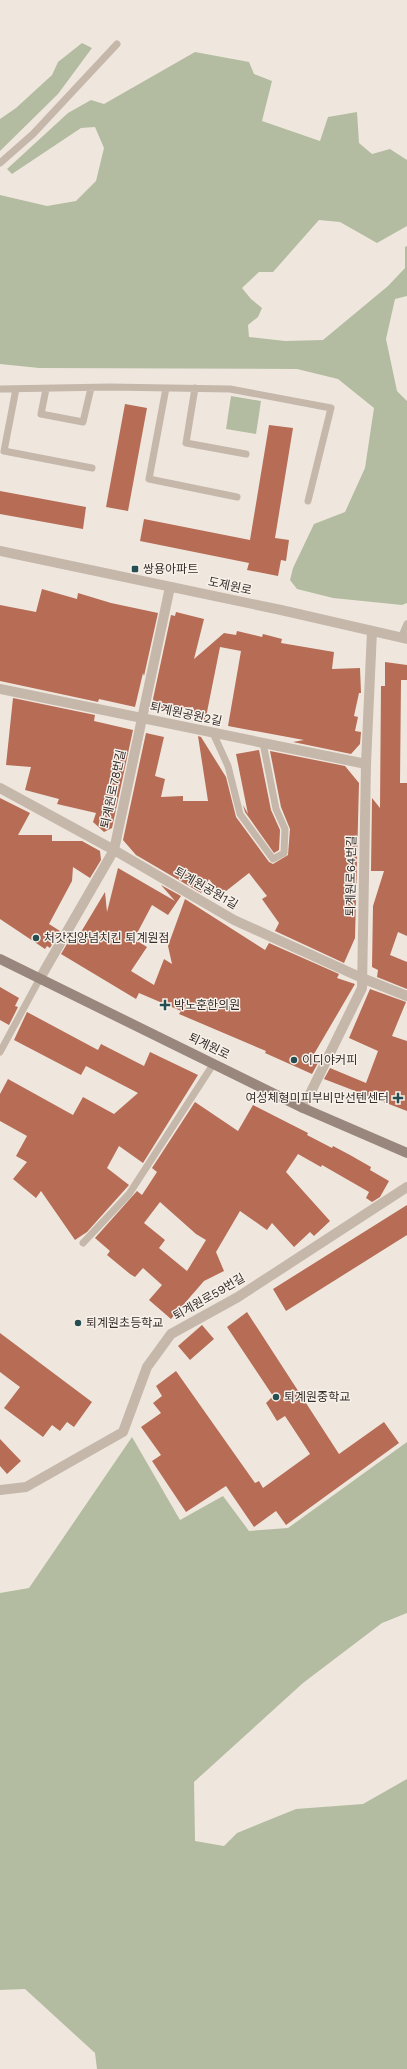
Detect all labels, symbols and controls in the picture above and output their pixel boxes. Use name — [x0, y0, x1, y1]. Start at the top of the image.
place label: 쌍용아파트 — [143, 562, 198, 576]
marker: 쌍용아파트 — [130, 564, 140, 574]
street label: 도제원로 — [207, 575, 253, 597]
street label: 퇴계원공원2길 — [149, 700, 223, 728]
street label: 퇴계원로78번길 — [98, 748, 128, 830]
street label: 퇴계원로64번길 — [343, 835, 359, 917]
street label: 퇴계원공원1길 — [172, 864, 240, 912]
place label: 처갓집양념치킨 퇴계원점 — [44, 931, 170, 945]
marker: 처갓집양념치킨 퇴계원점 — [31, 933, 41, 943]
place label: 박노훈한의원 — [174, 998, 240, 1012]
marker: 박노훈한의원 — [159, 999, 171, 1011]
street label: 퇴계원로 — [186, 1030, 232, 1062]
place label: 이디야커피 — [302, 1053, 357, 1067]
marker: 이디야커피 — [289, 1055, 299, 1065]
place label: 여성체형미피부비만선텐센터 — [245, 1091, 389, 1105]
marker: 여성체형미피부비만선텐센터 — [392, 1092, 404, 1104]
street label: 퇴계원로59번길 — [171, 1271, 247, 1323]
place label: 퇴계원초등학교 — [86, 1316, 163, 1330]
marker: 퇴계원초등학교 — [73, 1318, 83, 1328]
place label: 퇴계원중학교 — [284, 1390, 350, 1404]
marker: 퇴계원중학교 — [271, 1392, 281, 1402]

